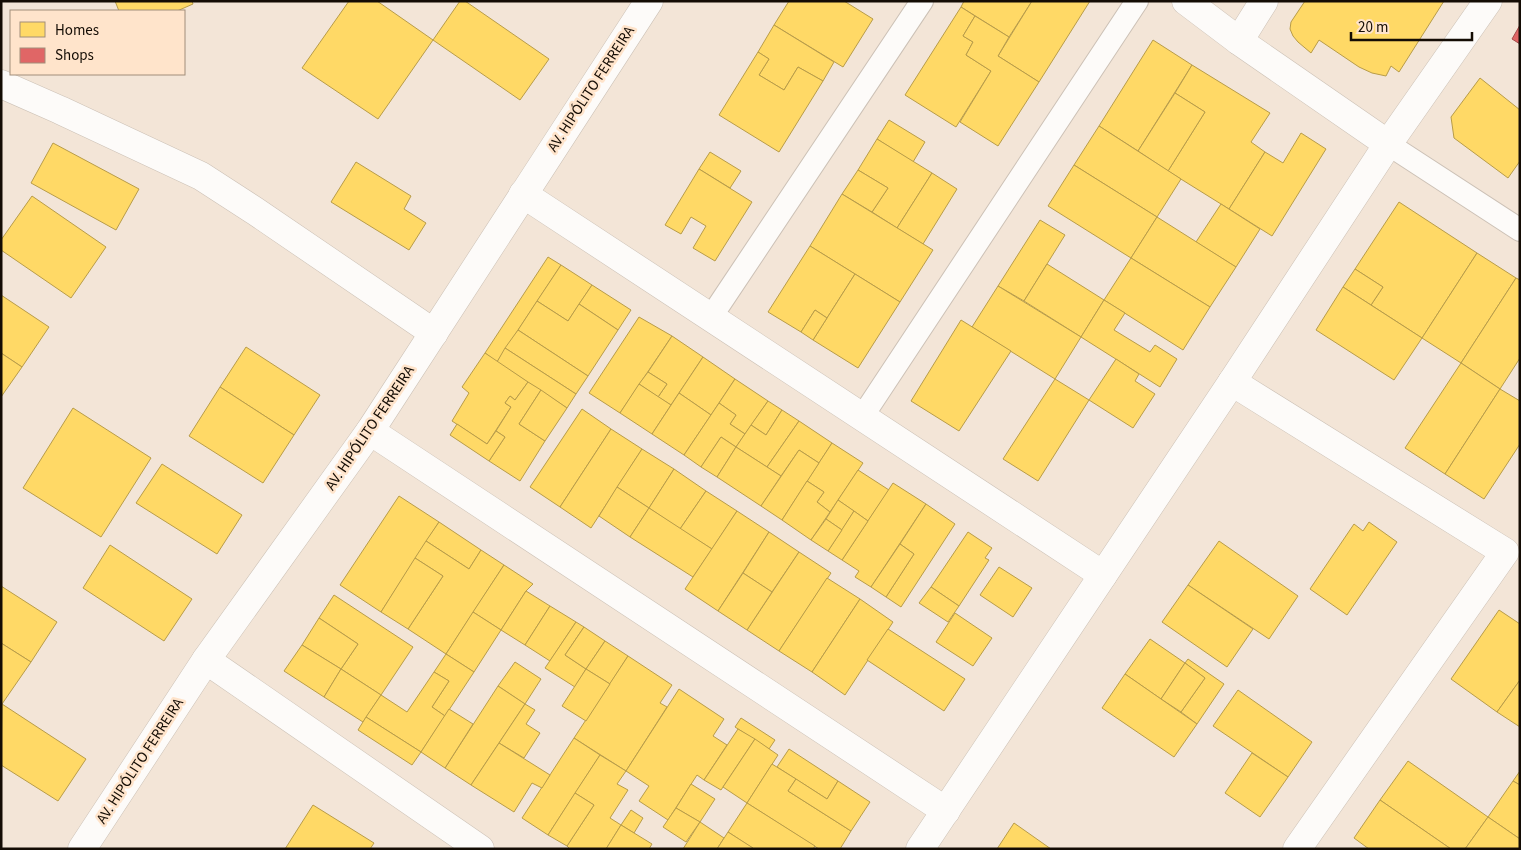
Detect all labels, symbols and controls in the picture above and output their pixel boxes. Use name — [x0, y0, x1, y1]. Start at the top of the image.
legend — [10, 10, 185, 75]
scale bar — [1351, 10, 1472, 42]
text: 20 m — [1358, 17, 1388, 38]
text: Homes — [55, 20, 99, 41]
street label: AV. HIPÓLITO FERREIRA — [542, 21, 640, 156]
text: Shops — [55, 45, 94, 66]
street label: AV. HIPÓLITO FERREIRA — [320, 361, 420, 495]
street label: AV. HIPÓLITO FERREIRA — [91, 693, 189, 828]

